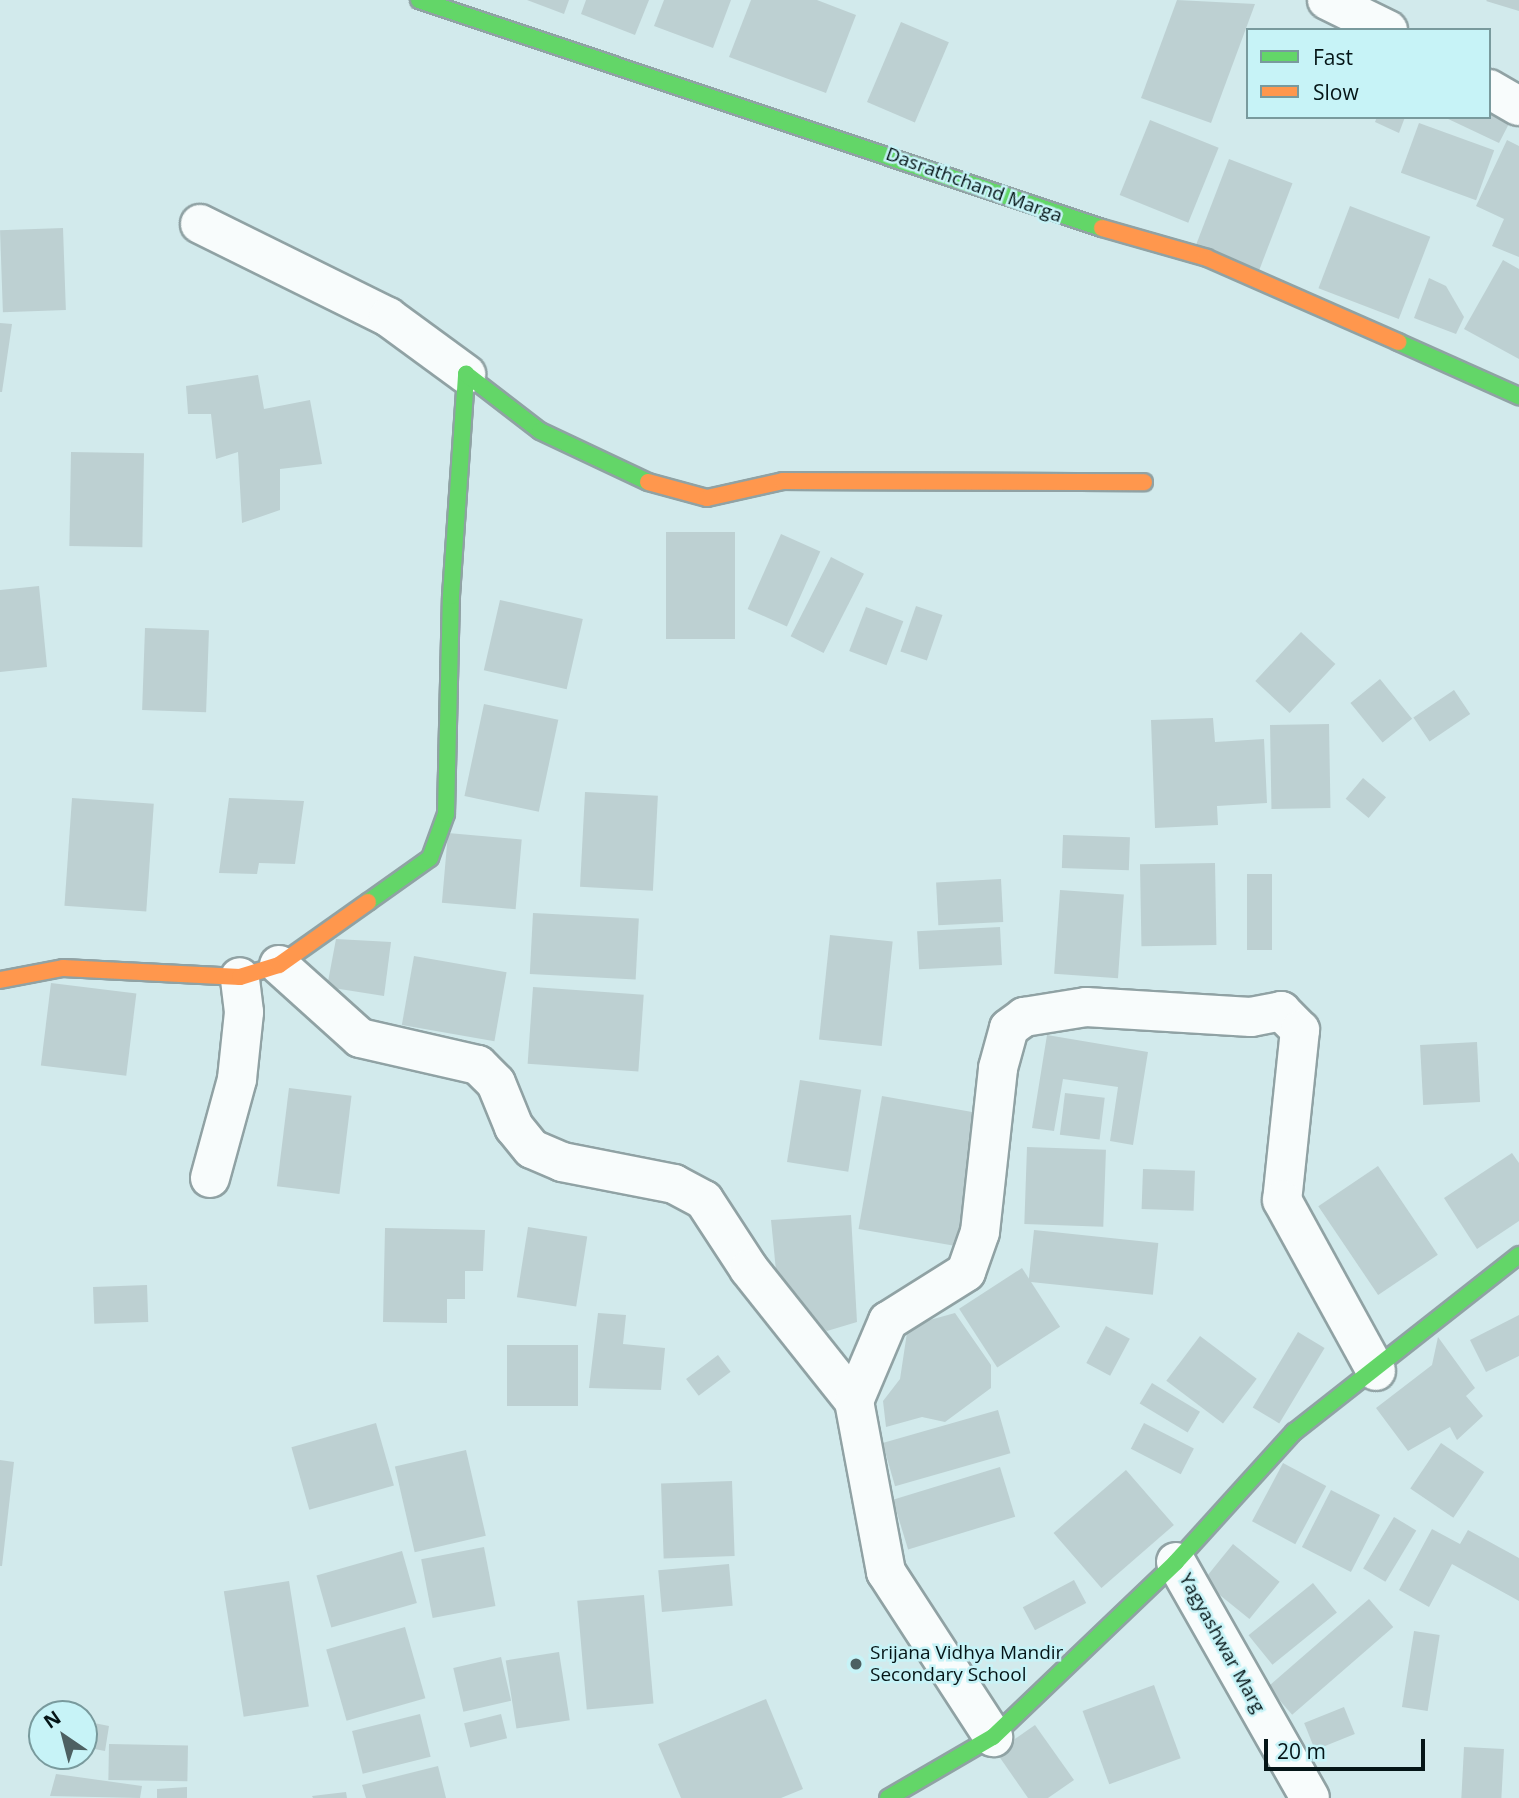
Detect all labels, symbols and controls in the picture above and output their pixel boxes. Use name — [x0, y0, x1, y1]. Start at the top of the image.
legend — [1246, 28, 1491, 119]
text: Fast — [1313, 43, 1353, 71]
text: Slow — [1313, 78, 1359, 106]
street label: Dasrathchand Marga — [883, 142, 1065, 228]
street label: Yagyashwar Marg — [1174, 1569, 1270, 1717]
place label: Srijana Vidhya Mandir Secondary School — [870, 1642, 1063, 1686]
marker: Srijana Vidhya Mandir Secondary School — [848, 1656, 864, 1672]
north arrow — [28, 1700, 98, 1770]
text: N — [38, 1704, 66, 1735]
scale bar — [1267, 1724, 1428, 1768]
text: 20 m — [1277, 1737, 1326, 1765]

